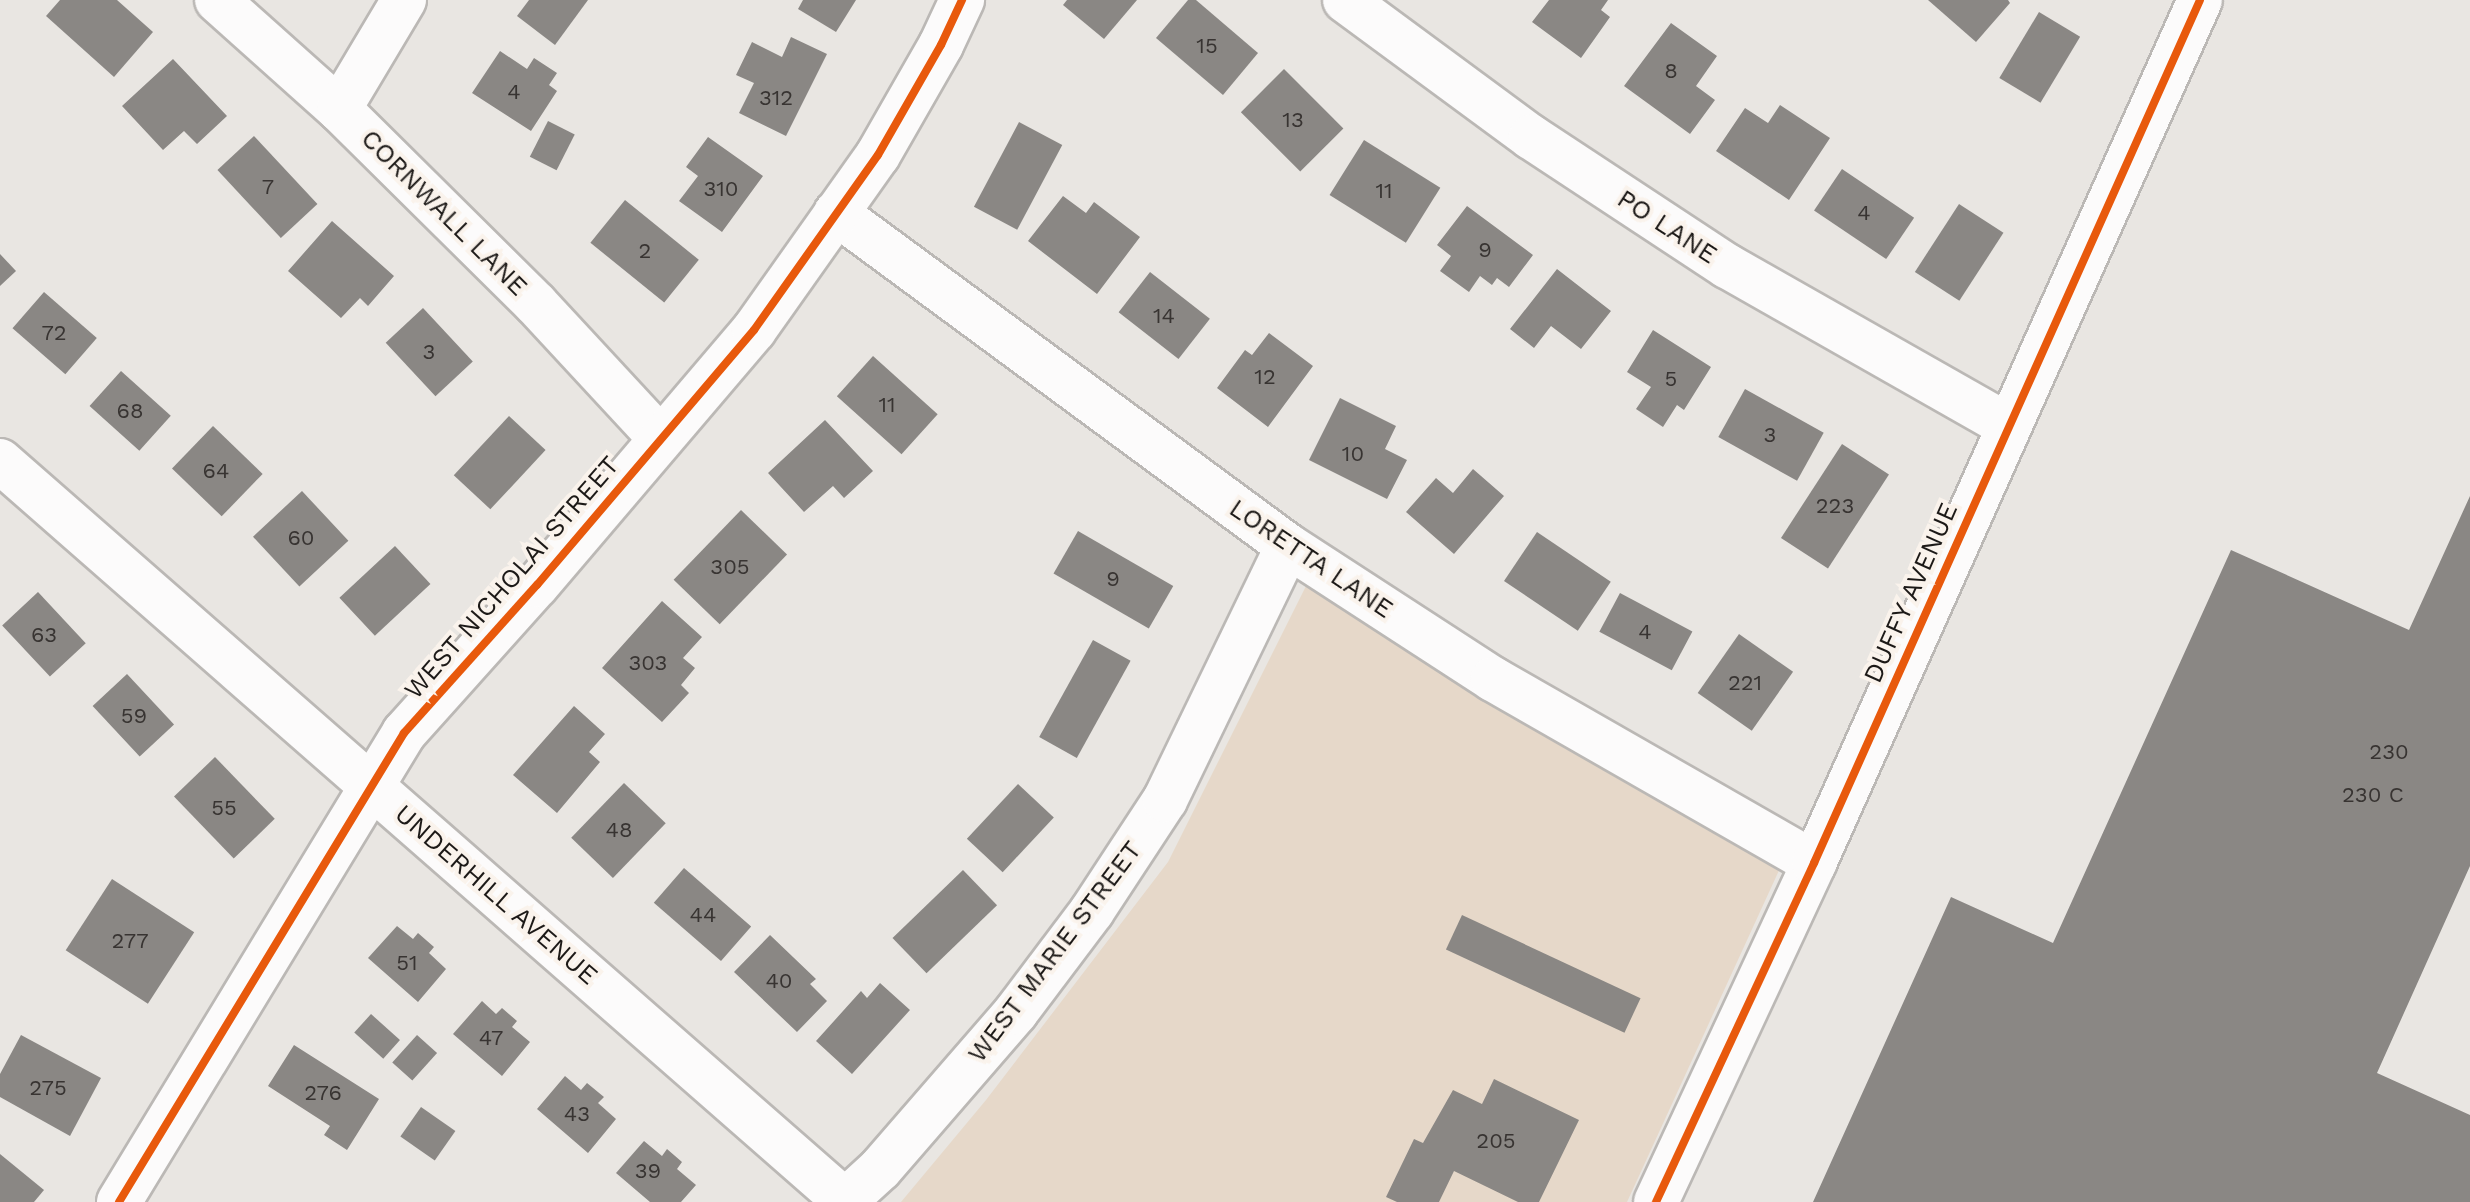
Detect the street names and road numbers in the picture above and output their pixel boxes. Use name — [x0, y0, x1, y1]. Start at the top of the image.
street label: CORNWALL LANE — [354, 123, 534, 303]
street label: PO LANE — [1611, 183, 1723, 271]
street label: WEST NICHOLAI STREET — [398, 450, 626, 706]
street label: LORETTA LANE — [1223, 492, 1399, 626]
street label: DUFFY AVENUE — [1857, 497, 1965, 689]
street label: UNDERHILL AVENUE — [388, 798, 604, 992]
street label: WEST MARIE STREET — [961, 835, 1149, 1069]

